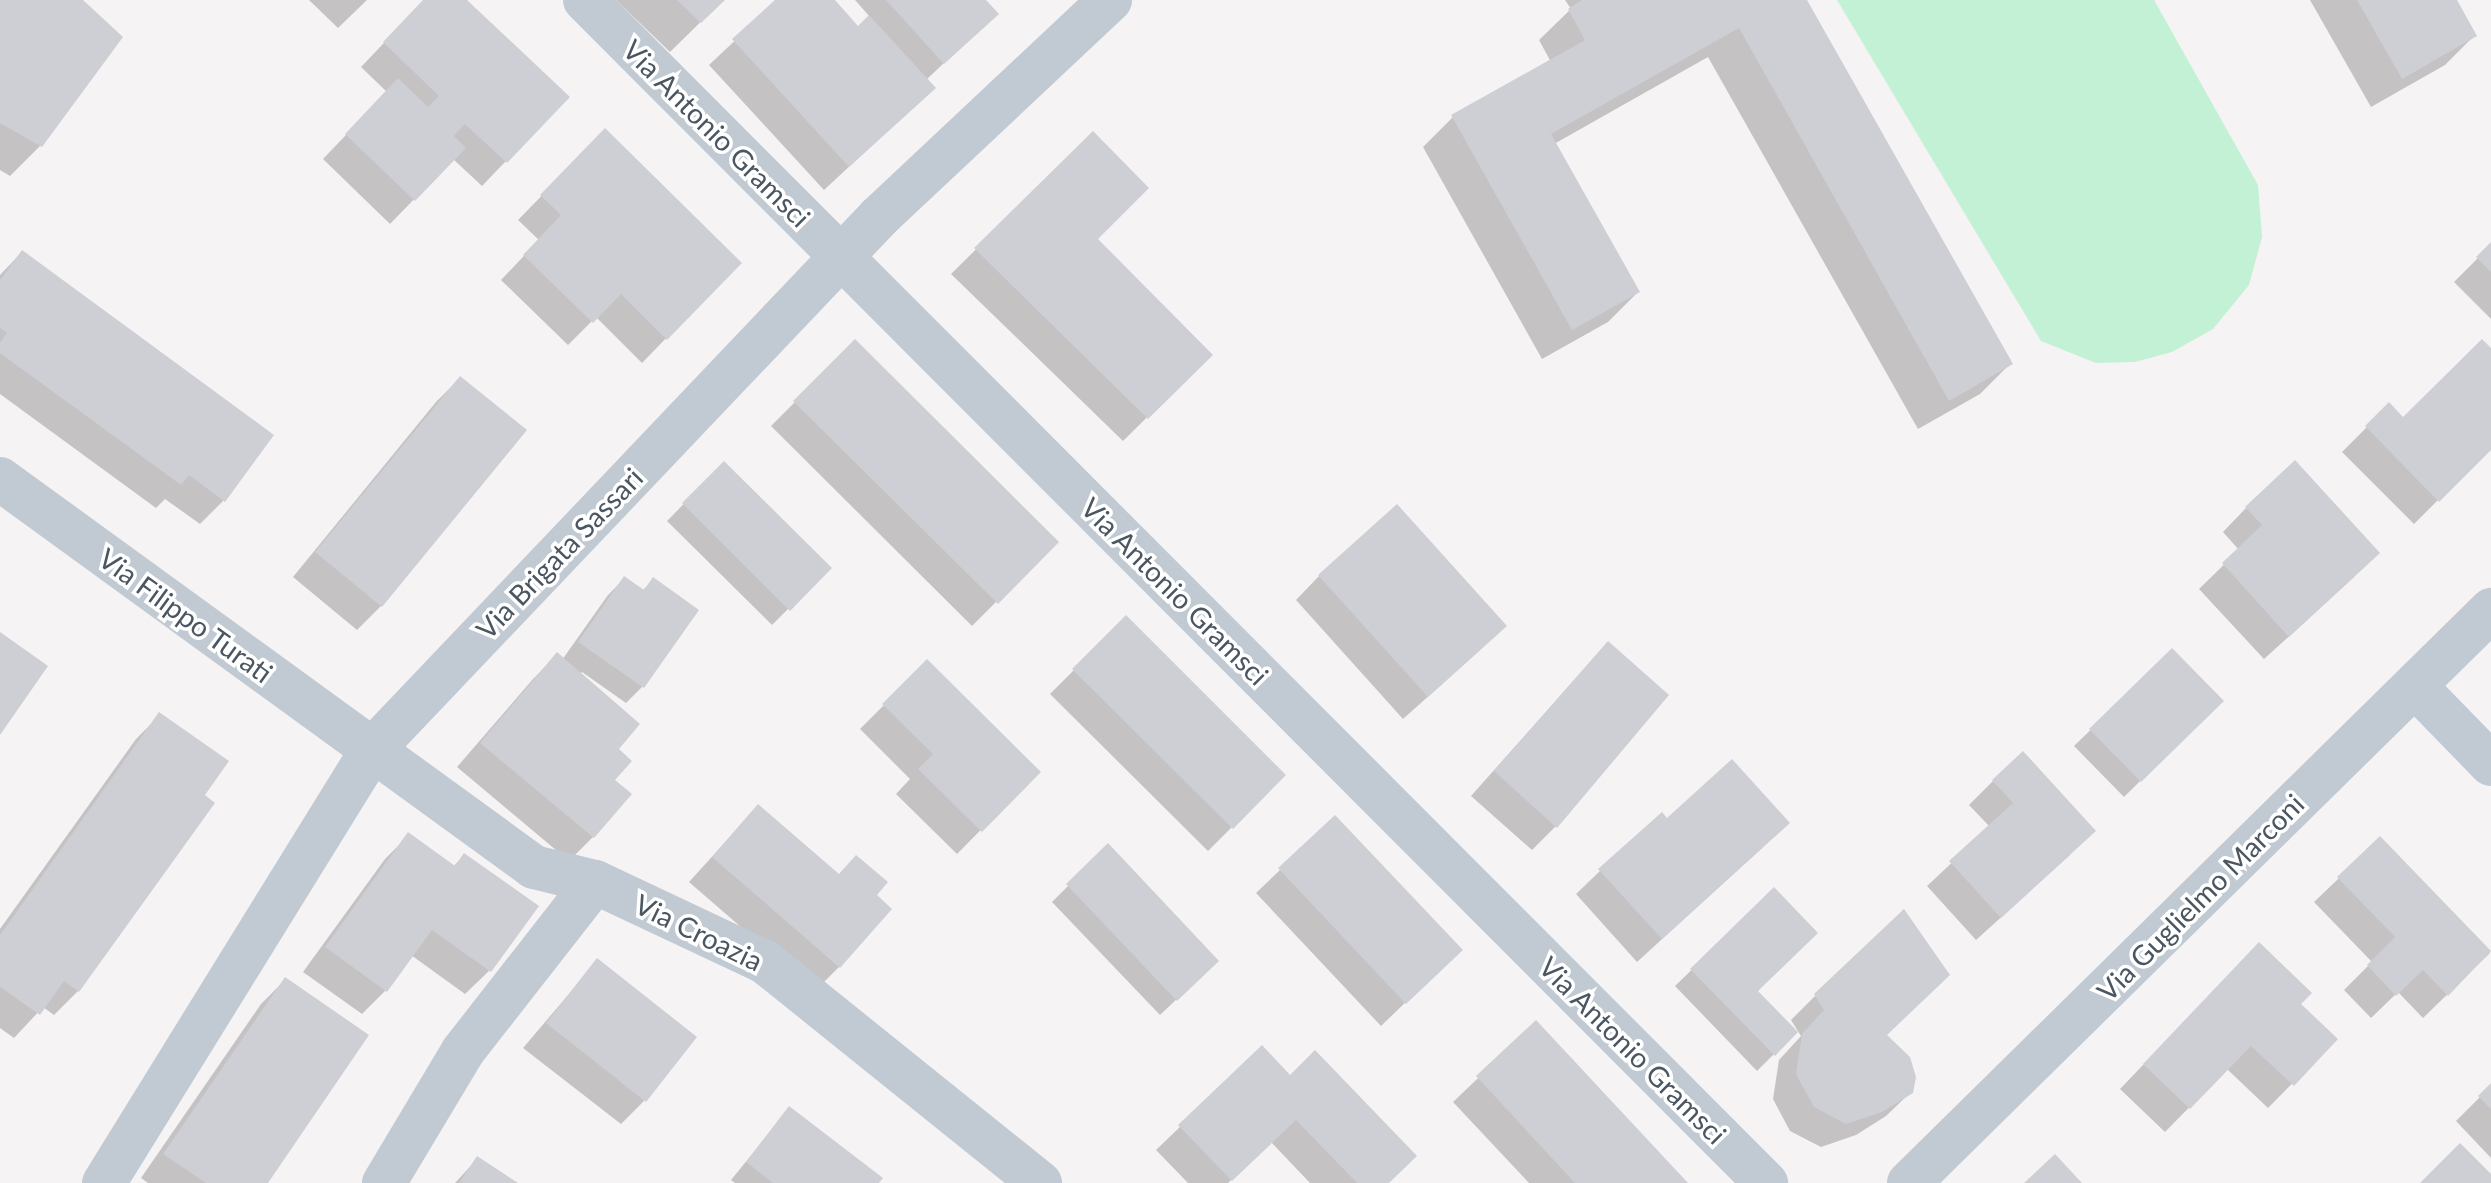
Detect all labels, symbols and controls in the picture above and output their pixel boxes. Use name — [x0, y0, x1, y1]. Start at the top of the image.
street label: Via Antonio Gramsci — [616, 32, 818, 234]
street label: Via Brigata Sassari — [469, 460, 649, 646]
street label: Via Antonio Gramsci — [1074, 490, 1276, 692]
street label: Via Filippo Turati — [92, 541, 280, 689]
street label: Via Guglielmo Marconi — [2090, 787, 2310, 1007]
street label: Via Croazia — [630, 887, 768, 977]
street label: Via Antonio Gramsci — [1532, 949, 1734, 1151]

